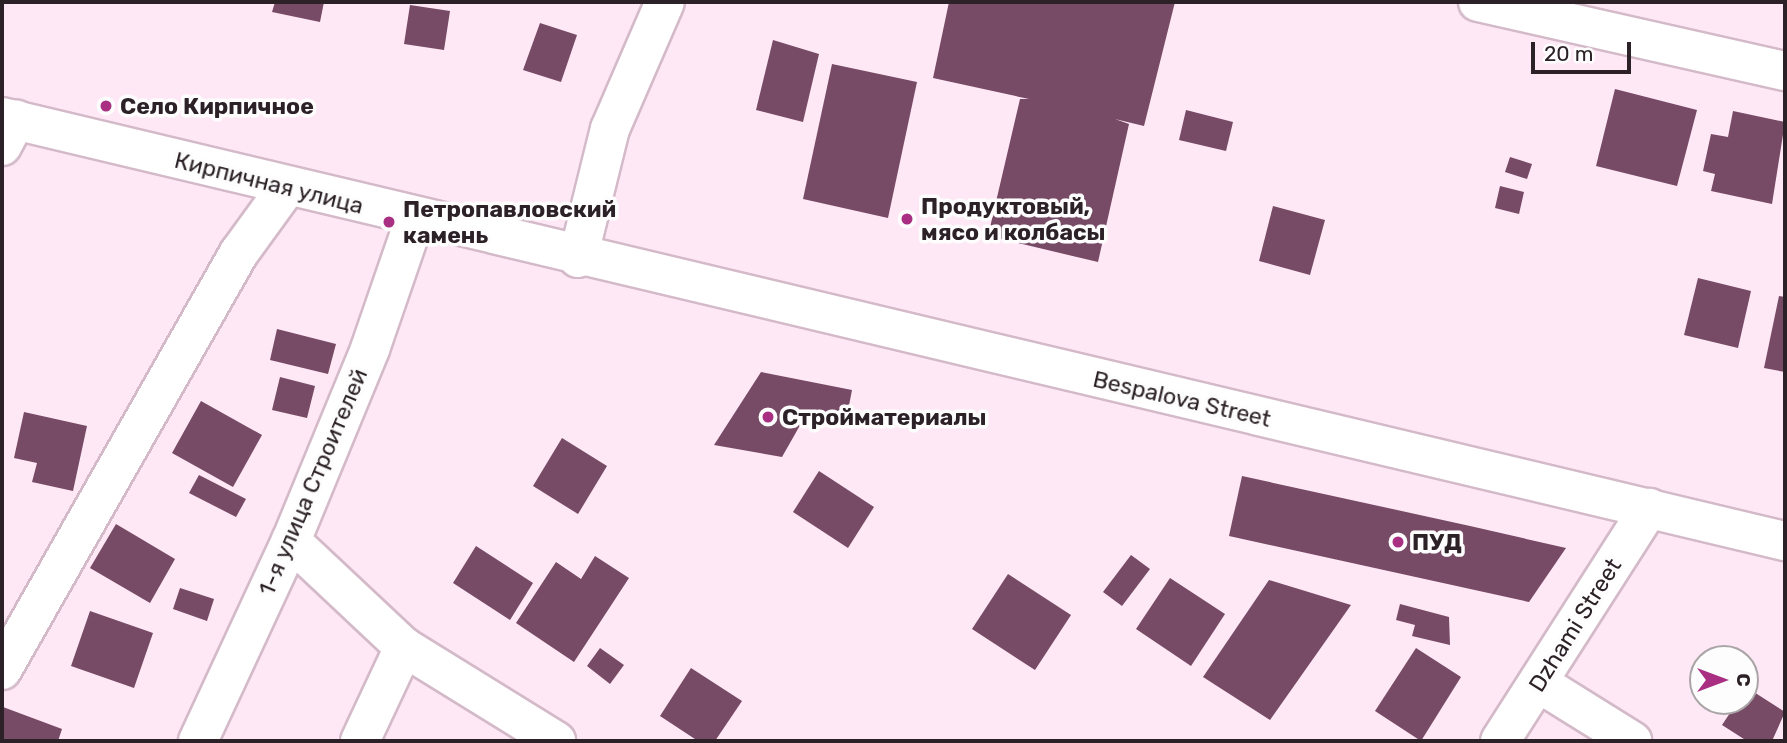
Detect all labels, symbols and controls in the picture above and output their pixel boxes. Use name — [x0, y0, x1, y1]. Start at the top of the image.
scale bar — [1535, 28, 1635, 72]
text: 20 m — [1544, 41, 1593, 66]
place label: Село Кирпичное — [120, 92, 314, 120]
marker: Село Кирпичное — [98, 98, 114, 114]
street label: Кирпичная улица — [172, 146, 366, 220]
place label: Продуктовый, мясо и колбасы — [921, 192, 1106, 246]
place label: Петропавловский камень — [403, 195, 616, 249]
marker: Продуктовый, мясо и колбасы — [899, 211, 915, 227]
marker: Петропавловский камень — [381, 214, 397, 230]
street label: 1-я улица Строителей — [253, 364, 373, 600]
street label: Bespalova Street — [1090, 365, 1274, 433]
place label: Стройматериалы — [782, 403, 987, 431]
marker: Стройматериалы — [760, 409, 776, 425]
place label: ПУД — [1412, 528, 1462, 556]
marker: ПУД — [1390, 534, 1406, 550]
street label: Dzhami Street — [1523, 553, 1627, 697]
north arrow — [1689, 645, 1759, 715]
text: С — [1732, 673, 1755, 687]

